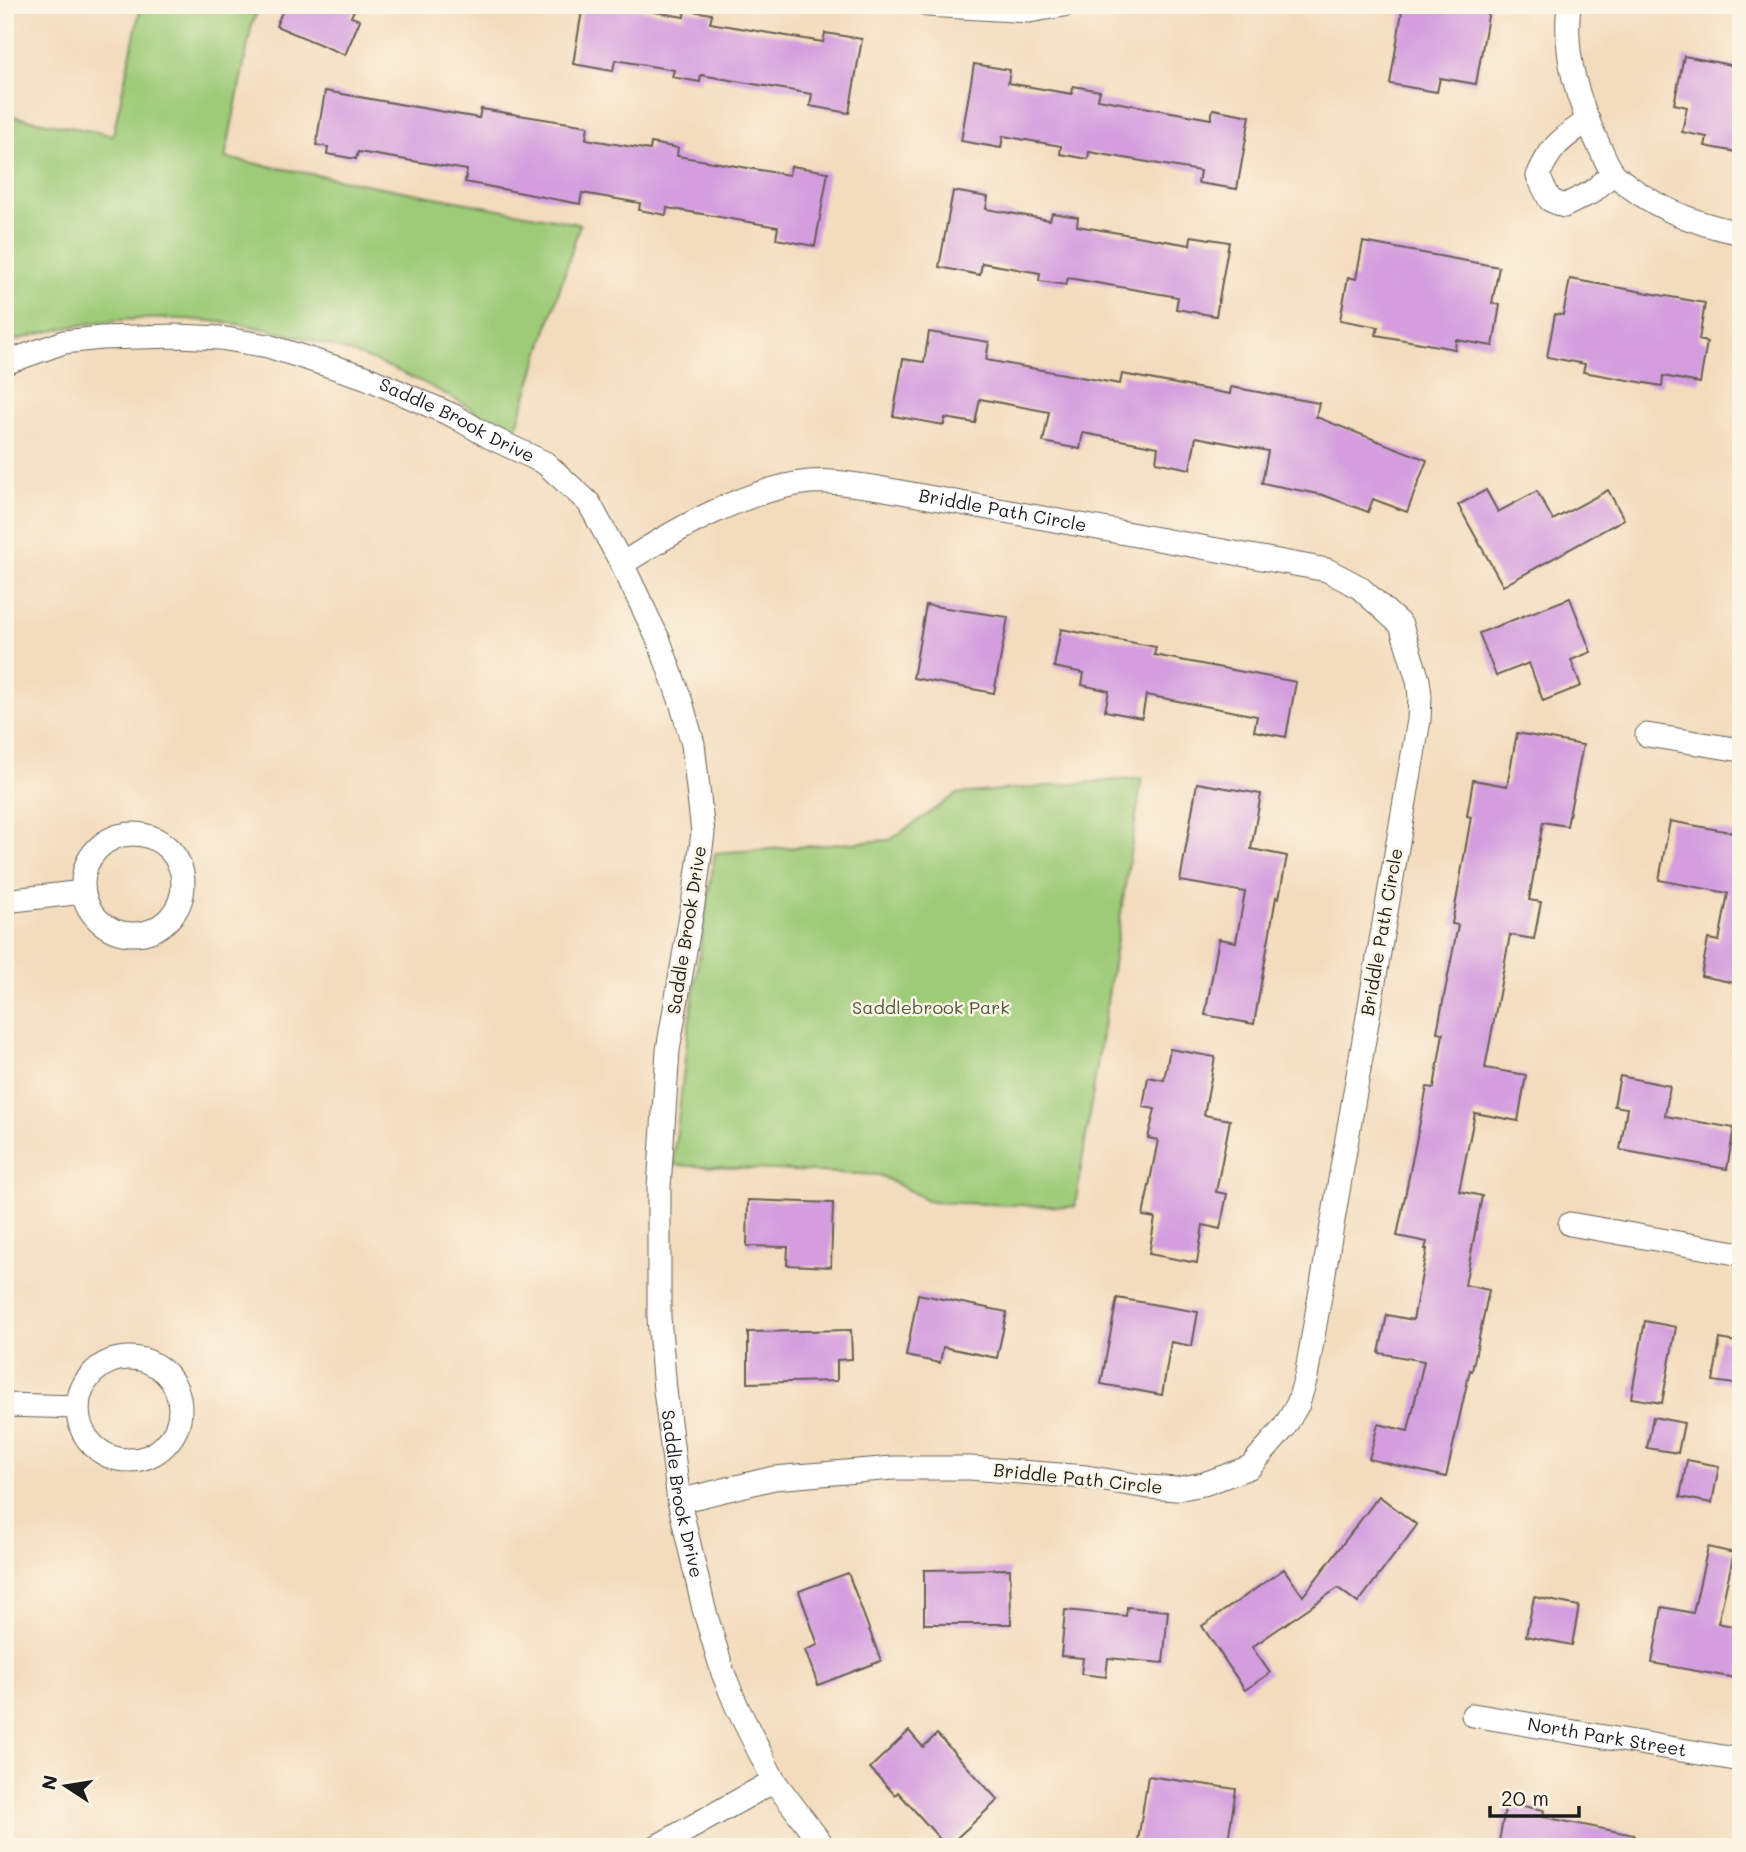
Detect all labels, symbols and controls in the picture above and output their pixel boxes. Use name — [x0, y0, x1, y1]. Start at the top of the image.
street label: Saddle Brook Drive — [376, 372, 539, 467]
street label: Briddle Path Circle — [917, 483, 1089, 537]
street label: Saddle Brook Drive — [661, 844, 711, 1016]
street label: Briddle Path Circle — [1354, 846, 1408, 1017]
park label: Saddlebrook Park — [852, 995, 1010, 1019]
street label: Saddle Brook Drive — [657, 1408, 709, 1580]
street label: Briddle Path Circle — [992, 1457, 1164, 1499]
street label: North Park Street — [1526, 1711, 1689, 1762]
north arrow — [32, 1750, 102, 1820]
text: N — [35, 1773, 63, 1792]
scale bar — [1490, 1775, 1580, 1819]
text: 20 m — [1501, 1784, 1549, 1811]

